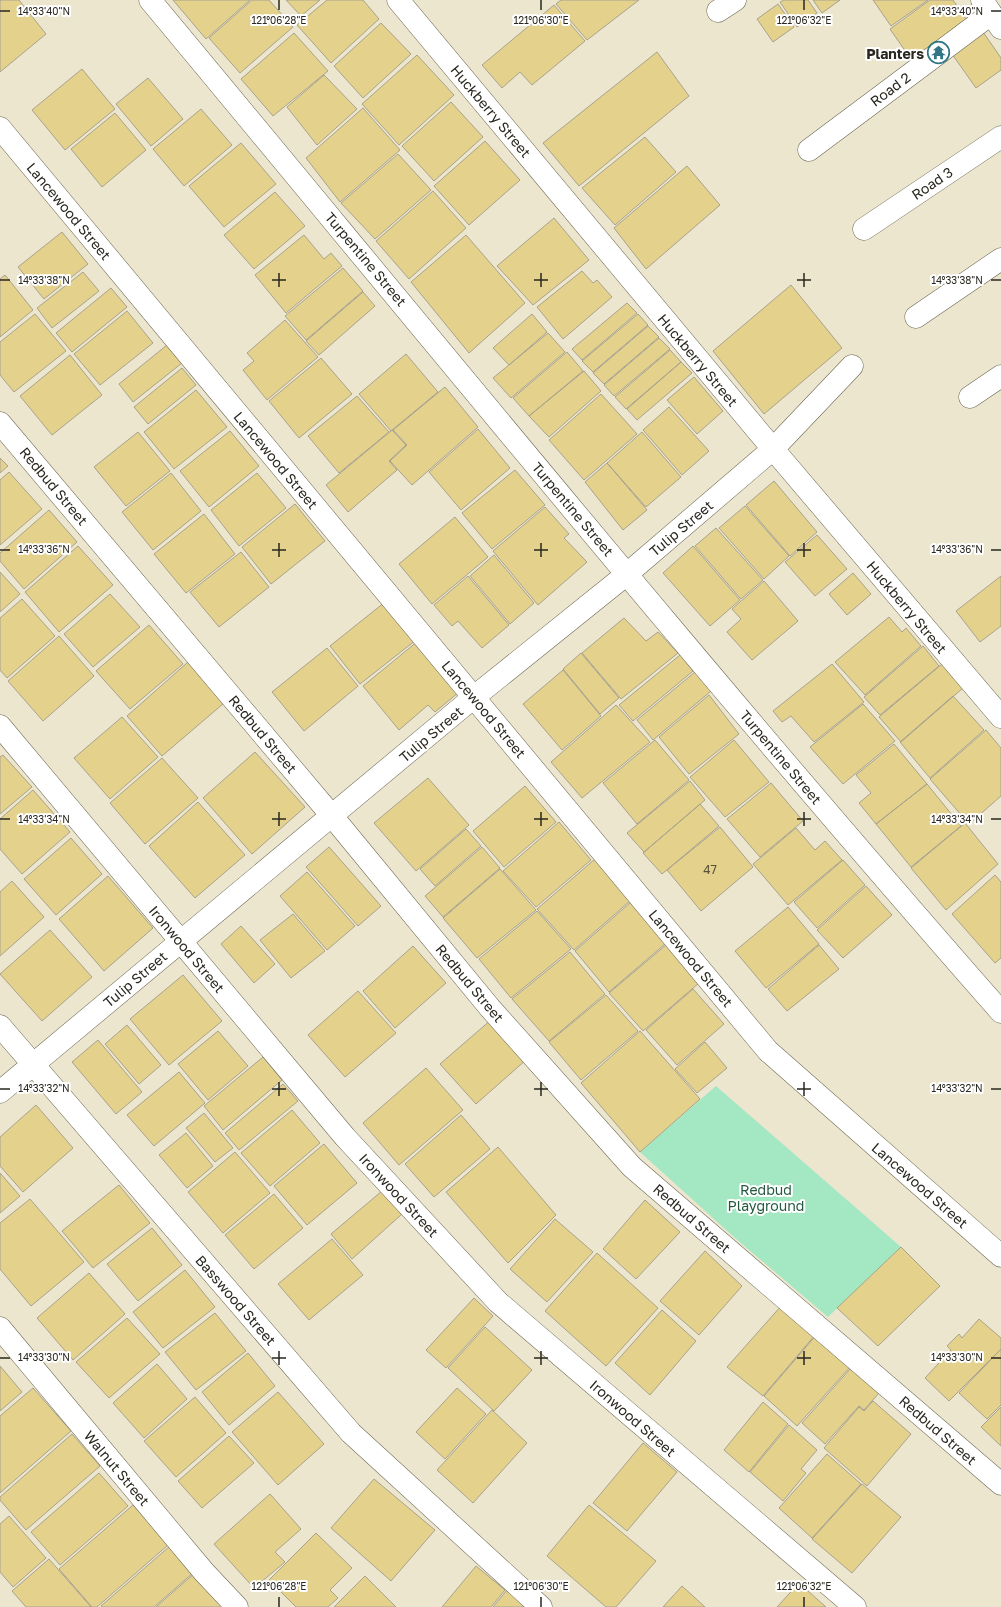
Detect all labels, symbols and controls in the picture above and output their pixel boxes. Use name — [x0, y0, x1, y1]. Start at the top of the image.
text: 14°33'40"N — [18, 5, 70, 17]
text: 14°33'40"N — [931, 5, 983, 17]
text: 121°06'28"E — [252, 14, 306, 26]
text: 121°06'30"E — [513, 14, 569, 26]
text: 121°06'32"E — [777, 14, 831, 26]
temple icon: Planters — [926, 40, 952, 66]
place label: Planters — [866, 45, 924, 62]
street label: Huckberry Street — [447, 61, 535, 161]
street label: Road 2 — [867, 68, 913, 110]
street label: Lancewood Street — [23, 159, 115, 263]
street label: Road 3 — [908, 163, 956, 203]
street label: Turpentine Street — [322, 209, 410, 309]
text: 14°33'38"N — [18, 274, 70, 286]
text: 14°33'38"N — [931, 274, 983, 286]
street label: Huckberry Street — [654, 310, 742, 410]
street label: Lancewood Street — [230, 408, 322, 512]
street label: Redbud Street — [16, 443, 92, 529]
street label: Turpentine Street — [529, 459, 617, 559]
street label: Tulip Street — [646, 497, 716, 559]
text: 14°33'36"N — [18, 543, 70, 555]
text: 14°33'36"N — [931, 543, 983, 555]
street label: Huckberry Street — [863, 557, 951, 657]
street label: Lancewood Street — [438, 657, 530, 761]
street label: Redbud Street — [225, 691, 301, 777]
street label: Tulip Street — [396, 703, 466, 765]
street label: Turpentine Street — [737, 707, 825, 807]
text: 14°33'34"N — [18, 813, 70, 825]
text: 14°33'34"N — [931, 813, 983, 825]
house number: 47 — [703, 862, 717, 877]
street label: Ironwood Street — [146, 902, 228, 996]
street label: Lancewood Street — [645, 906, 737, 1010]
street label: Redbud Street — [432, 940, 508, 1026]
street label: Tulip Street — [100, 948, 170, 1010]
text: 14°33'32"N — [18, 1082, 70, 1094]
text: 14°33'32"N — [931, 1082, 983, 1094]
street label: Lancewood Street — [868, 1139, 972, 1231]
street label: Ironwood Street — [356, 1150, 442, 1240]
street label: Redbud Street — [650, 1180, 734, 1256]
park label: Redbud Playground — [728, 1181, 804, 1214]
street label: Basswood Street — [192, 1252, 280, 1348]
text: 14°33'30"N — [18, 1351, 70, 1363]
text: 14°33'30"N — [931, 1351, 983, 1363]
street label: Ironwood Street — [587, 1376, 679, 1460]
street label: Redbud Street — [896, 1392, 980, 1468]
street label: Walnut Street — [81, 1427, 153, 1509]
text: 121°06'28"E — [252, 1580, 306, 1592]
text: 121°06'30"E — [513, 1580, 569, 1592]
text: 121°06'32"E — [777, 1580, 831, 1592]

